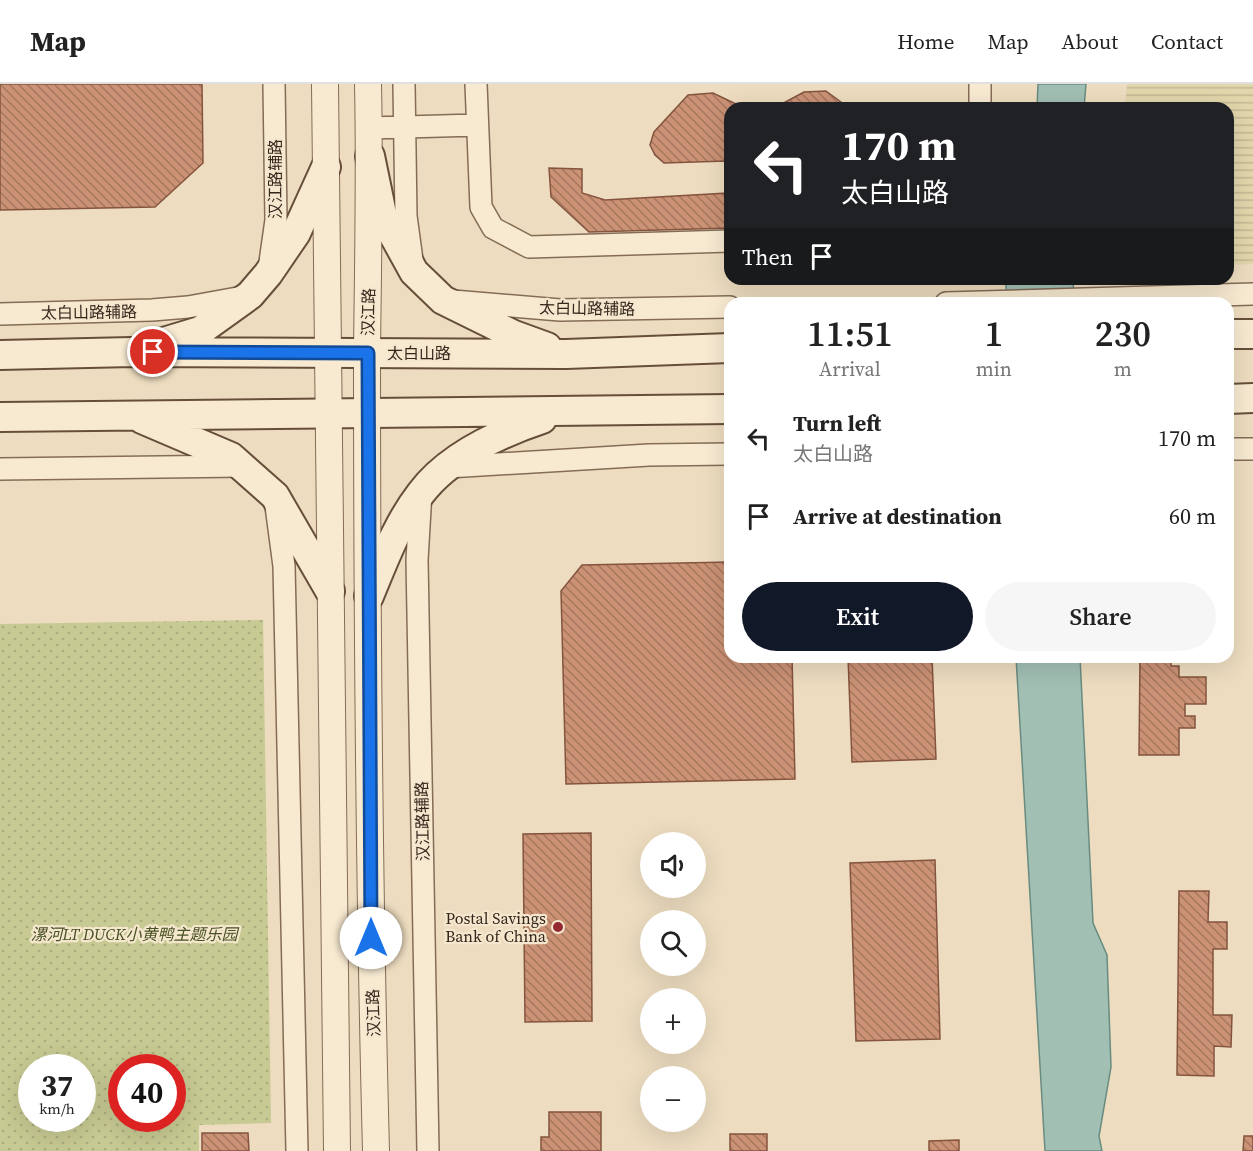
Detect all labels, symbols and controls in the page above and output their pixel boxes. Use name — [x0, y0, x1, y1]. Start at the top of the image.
text: Map — [30, 22, 86, 60]
text: Home — [897, 27, 955, 56]
text: Map — [988, 27, 1029, 56]
text: About — [1062, 27, 1118, 56]
text: Contact — [1151, 27, 1223, 56]
text: 170 m — [841, 116, 956, 174]
icon: left — [742, 126, 820, 204]
street label: 汉江路辅路 — [264, 139, 286, 219]
text: 太白山路 — [841, 174, 949, 211]
icon: arrive — [805, 240, 838, 273]
text: Then — [742, 242, 793, 272]
street label: 汉江路 — [357, 288, 379, 336]
street label: 太白山路辅路 — [539, 296, 635, 320]
street label: 太白山路辅路 — [41, 300, 137, 324]
text: 11:51 — [807, 309, 893, 358]
text: 1 — [984, 309, 1003, 358]
text: 230 — [1095, 309, 1151, 358]
pin — [127, 326, 178, 377]
icon: arrive — [136, 335, 169, 368]
street label: 太白山路 — [387, 342, 451, 364]
text: Arrival — [819, 355, 881, 383]
text: min — [976, 355, 1012, 383]
text: m — [1114, 355, 1132, 383]
text: Turn left — [793, 408, 881, 438]
icon: left — [742, 422, 775, 455]
text: 170 m — [1158, 423, 1216, 453]
text: 太白山路 — [793, 440, 873, 468]
icon: arrive — [742, 500, 775, 533]
text: Arrive at destination — [793, 501, 1002, 531]
text: 60 m — [1169, 501, 1216, 531]
button: Exit — [742, 582, 973, 651]
button: Share — [985, 582, 1216, 651]
street label: 汉江路辅路 — [410, 781, 434, 861]
map controls — [640, 832, 706, 1132]
button: sound — [640, 832, 706, 898]
position arrow — [339, 906, 403, 970]
place label: Postal Savings Bank of China — [445, 907, 547, 947]
button: search — [640, 910, 706, 976]
marker: Postal Savings Bank of China — [551, 920, 565, 934]
park label: 漯河LT DUCK小黄鸭主题乐园 — [30, 923, 240, 945]
button: + — [640, 988, 706, 1054]
street label: 汉江路 — [361, 989, 385, 1037]
speed limit sign: 40 — [108, 1054, 186, 1132]
text: 37 — [41, 1065, 73, 1106]
button: − — [640, 1066, 706, 1132]
text: km/h — [39, 1098, 75, 1119]

